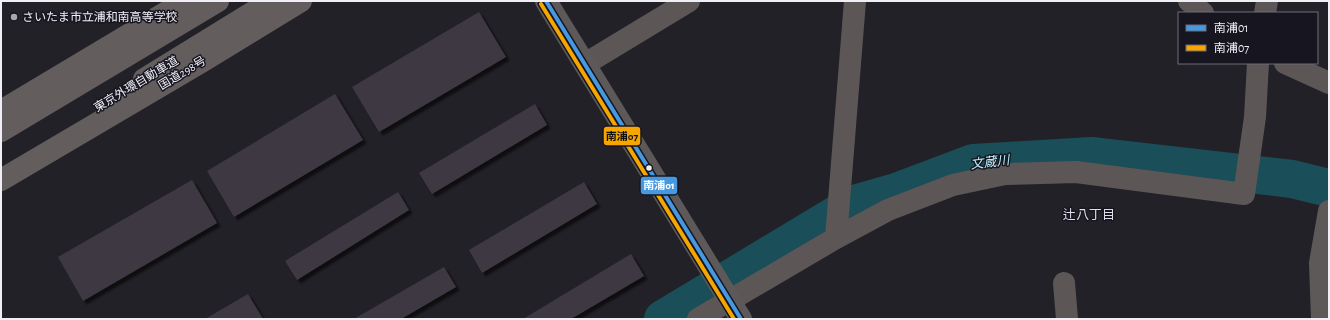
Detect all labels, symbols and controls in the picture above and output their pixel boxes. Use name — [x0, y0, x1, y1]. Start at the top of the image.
place label: さいたま市立浦和南高等学校 — [22, 10, 178, 23]
marker: さいたま市立浦和南高等学校 — [9, 12, 19, 22]
legend — [1178, 12, 1318, 64]
text: 南浦01 — [1214, 21, 1248, 34]
text: 南浦07 — [1214, 41, 1249, 54]
street label: 東京外環自動車道 — [91, 53, 180, 114]
street label: 国道298号 — [156, 53, 208, 92]
line badge: 南浦07 — [603, 126, 641, 146]
text: 南浦07 — [606, 130, 638, 142]
water label: 文蔵川 — [970, 153, 1012, 172]
unlabelled marker — [644, 163, 654, 173]
line badge: 南浦01 — [640, 176, 678, 195]
text: 南浦01 — [643, 179, 675, 191]
district label: 辻八丁目 — [1063, 208, 1115, 222]

